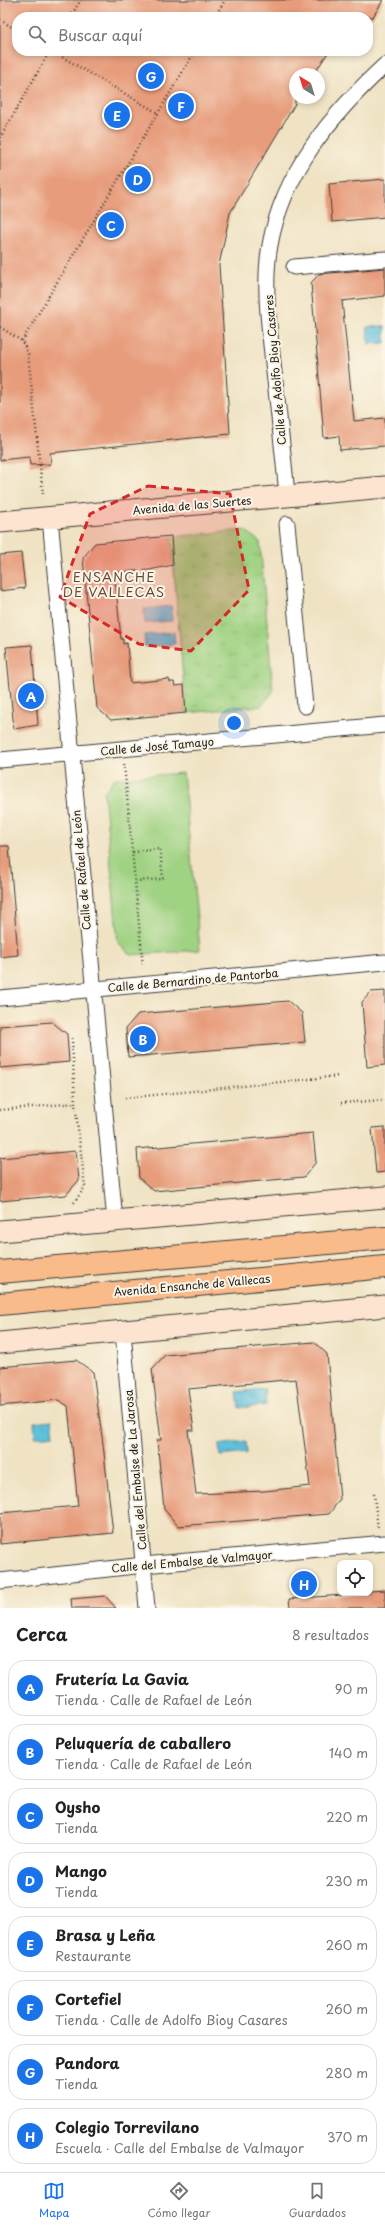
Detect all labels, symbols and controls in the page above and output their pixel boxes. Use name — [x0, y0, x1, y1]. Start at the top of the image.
search box — [12, 12, 373, 56]
icon: search — [26, 23, 48, 45]
text: Buscar aquí — [58, 23, 142, 46]
pin: G — [138, 61, 164, 91]
north arrow — [289, 68, 325, 104]
pin: F — [168, 91, 194, 121]
pin: E — [104, 100, 130, 130]
pin: D — [125, 164, 151, 194]
pin: C — [98, 210, 124, 240]
street label: Calle de Adolfo Bioy Casares — [260, 294, 290, 446]
street label: Avenida de las Suertes — [132, 491, 252, 519]
district label: ENSANCHE DE VALLECAS — [63, 567, 165, 601]
pin: A — [18, 681, 44, 711]
your location — [224, 713, 244, 733]
street label: Calle de José Tamayo — [100, 733, 214, 759]
street label: Calle de Rafael de León — [67, 809, 95, 931]
street label: Calle de Bernardino de Pantorba — [107, 964, 279, 996]
pin: B — [130, 1024, 156, 1054]
street label: Avenida Ensanche de Vallecas — [113, 1270, 271, 1300]
street label: Calle del Embalse de La Jarosa — [119, 1389, 150, 1551]
street label: Calle del Embalse de Valmayor — [111, 1545, 274, 1577]
map controls — [337, 1560, 373, 1596]
button: locate — [337, 1560, 373, 1596]
pin: H — [291, 1569, 317, 1599]
text: Cerca — [16, 1621, 67, 1647]
text: 8 resultados — [292, 1625, 369, 1644]
text: Frutería La Gavia — [55, 1667, 189, 1690]
text: A — [25, 1679, 35, 1698]
text: 90 m — [335, 1679, 368, 1698]
text: Tienda · Calle de Rafael de León — [55, 1690, 253, 1709]
text: Peluquería de caballero — [55, 1731, 231, 1754]
text: B — [26, 1743, 34, 1762]
text: 140 m — [329, 1743, 368, 1762]
text: Tienda · Calle de Rafael de León — [55, 1754, 253, 1773]
text: Oysho — [55, 1795, 100, 1818]
text: C — [25, 1807, 35, 1826]
text: 220 m — [326, 1807, 368, 1826]
text: Tienda — [55, 1818, 98, 1837]
text: Mango — [55, 1859, 107, 1882]
text: D — [25, 1871, 35, 1890]
text: 230 m — [326, 1871, 368, 1890]
text: Tienda — [55, 1882, 98, 1901]
text: Brasa y Leña — [55, 1923, 156, 1946]
text: E — [26, 1935, 34, 1954]
text: 260 m — [326, 1935, 368, 1954]
text: Restaurante — [55, 1946, 131, 1965]
text: Cortefiel — [55, 1987, 121, 2010]
text: F — [26, 1999, 34, 2018]
text: 260 m — [326, 1999, 368, 2018]
text: Tienda · Calle de Adolfo Bioy Casares — [55, 2010, 288, 2029]
text: Pandora — [55, 2051, 120, 2074]
text: G — [25, 2063, 35, 2082]
text: 280 m — [326, 2063, 368, 2082]
text: Tienda — [55, 2074, 98, 2093]
text: Colegio Torrevilano — [55, 2115, 199, 2138]
text: H — [25, 2127, 35, 2146]
text: 370 m — [327, 2127, 368, 2146]
text: Escuela · Calle del Embalse de Valmayor — [55, 2138, 304, 2157]
tab: Mapa — [39, 2180, 69, 2221]
tab: Cómo llegar — [148, 2180, 210, 2221]
tab: Guardados — [289, 2180, 346, 2221]

